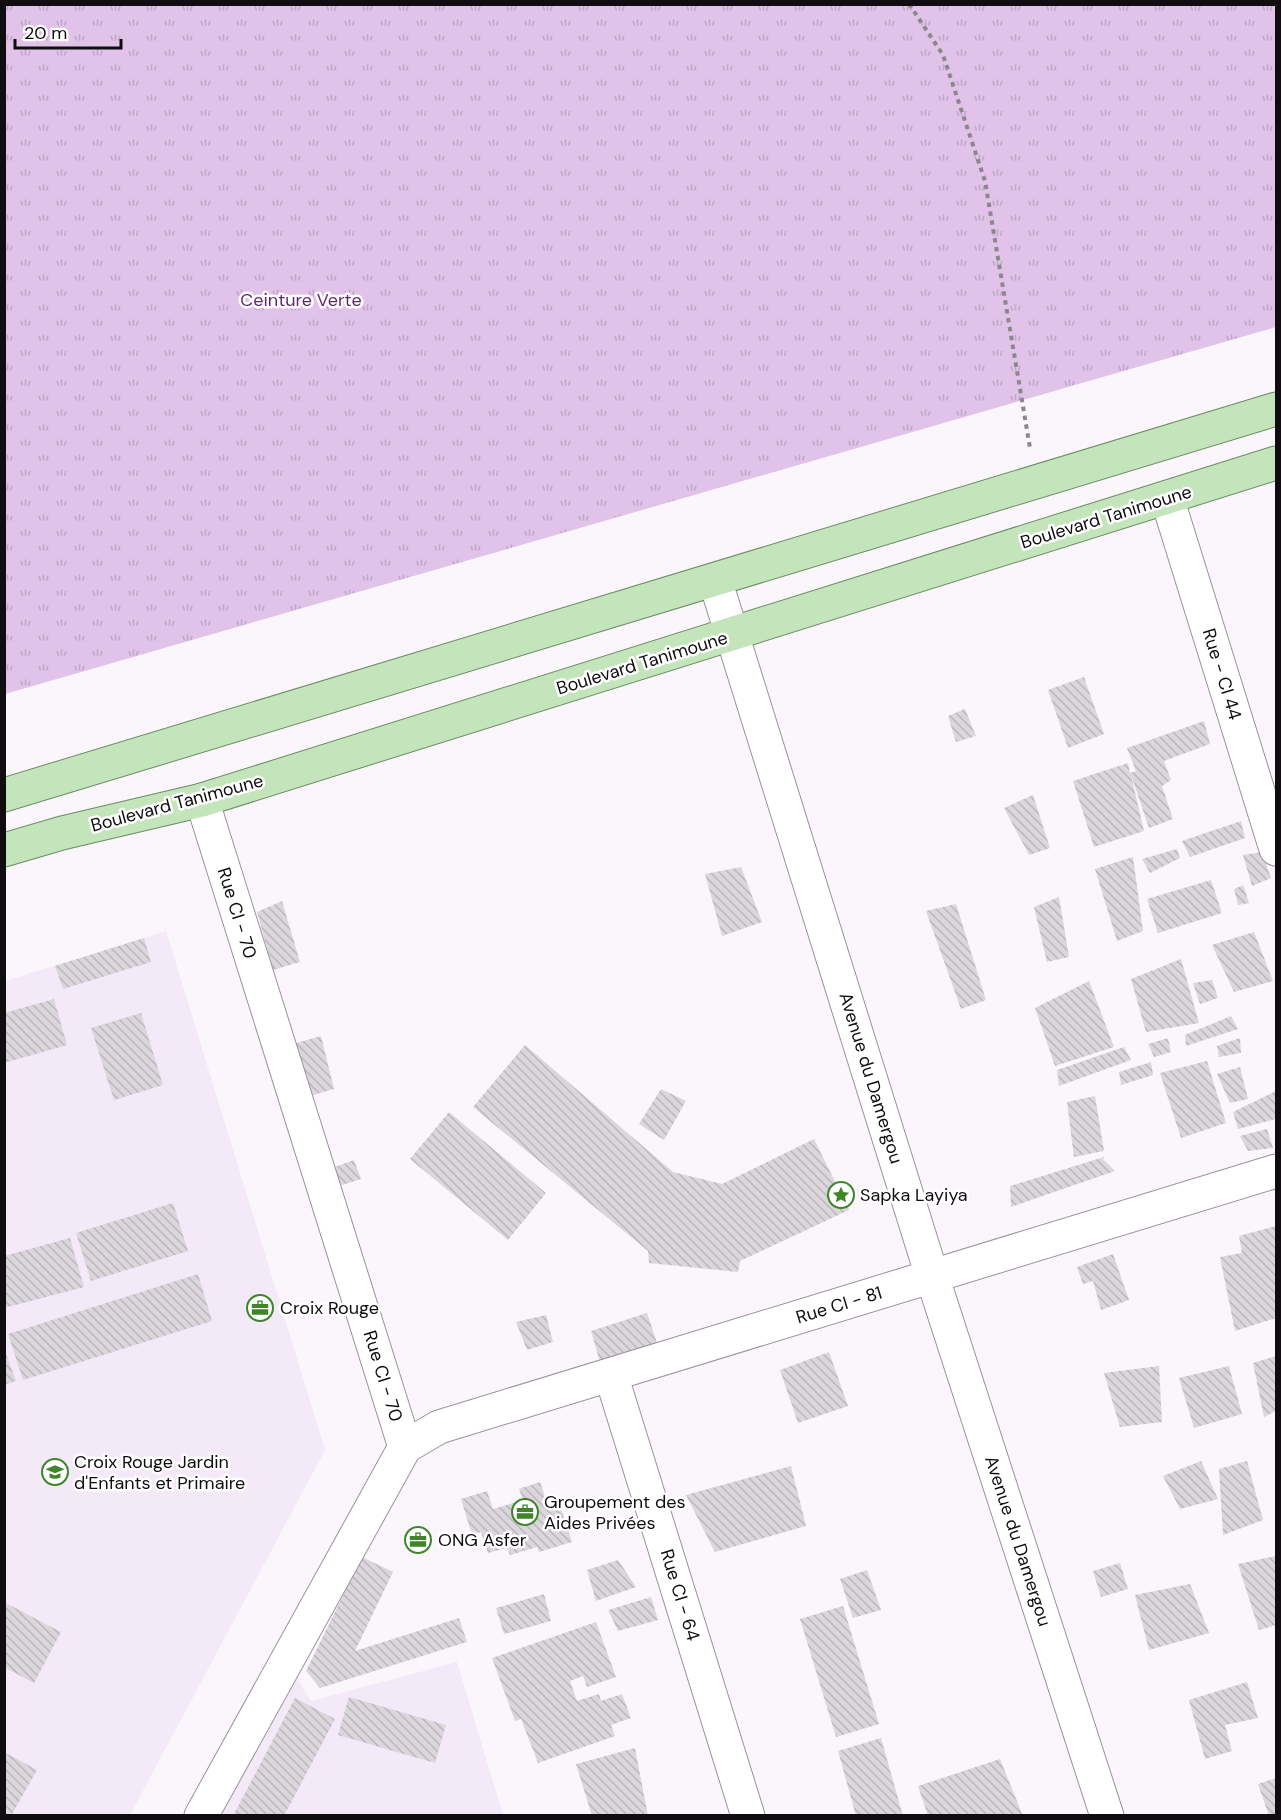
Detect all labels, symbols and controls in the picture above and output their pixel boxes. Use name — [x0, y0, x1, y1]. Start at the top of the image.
scale bar — [15, 12, 122, 50]
text: 20 m — [24, 21, 67, 45]
park label: Ceinture Verte — [240, 288, 362, 312]
street label: Boulevard Tanimoune — [1018, 480, 1194, 554]
street label: Rue - CI 44 — [1197, 625, 1247, 723]
street label: Boulevard Tanimoune — [554, 626, 730, 700]
street label: Boulevard Tanimoune — [88, 768, 266, 838]
street label: Rue CI - 70 — [212, 864, 262, 962]
street label: Avenue du Damergou — [834, 989, 908, 1167]
place icon: Sapka Layiya — [826, 1180, 856, 1210]
place label: Sapka Layiya — [860, 1183, 968, 1207]
street label: Rue CI - 81 — [793, 1281, 885, 1329]
office icon: Croix Rouge — [245, 1293, 275, 1323]
place label: Croix Rouge — [280, 1296, 379, 1320]
street label: Rue CI - 70 — [358, 1327, 408, 1425]
place label: Croix Rouge Jardin d'Enfants et Primaire — [74, 1450, 245, 1495]
street label: Avenue du Damergou — [979, 1453, 1057, 1629]
school or university icon: Croix Rouge Jardin d'Enfants et Primaire — [40, 1457, 70, 1487]
place label: Groupement des Aides Privées — [544, 1490, 685, 1535]
office icon: Groupement des Aides Privées — [510, 1497, 540, 1527]
office icon: ONG Asfer — [403, 1525, 433, 1555]
place label: ONG Asfer — [438, 1528, 527, 1552]
street label: Rue CI - 64 — [655, 1546, 705, 1644]

